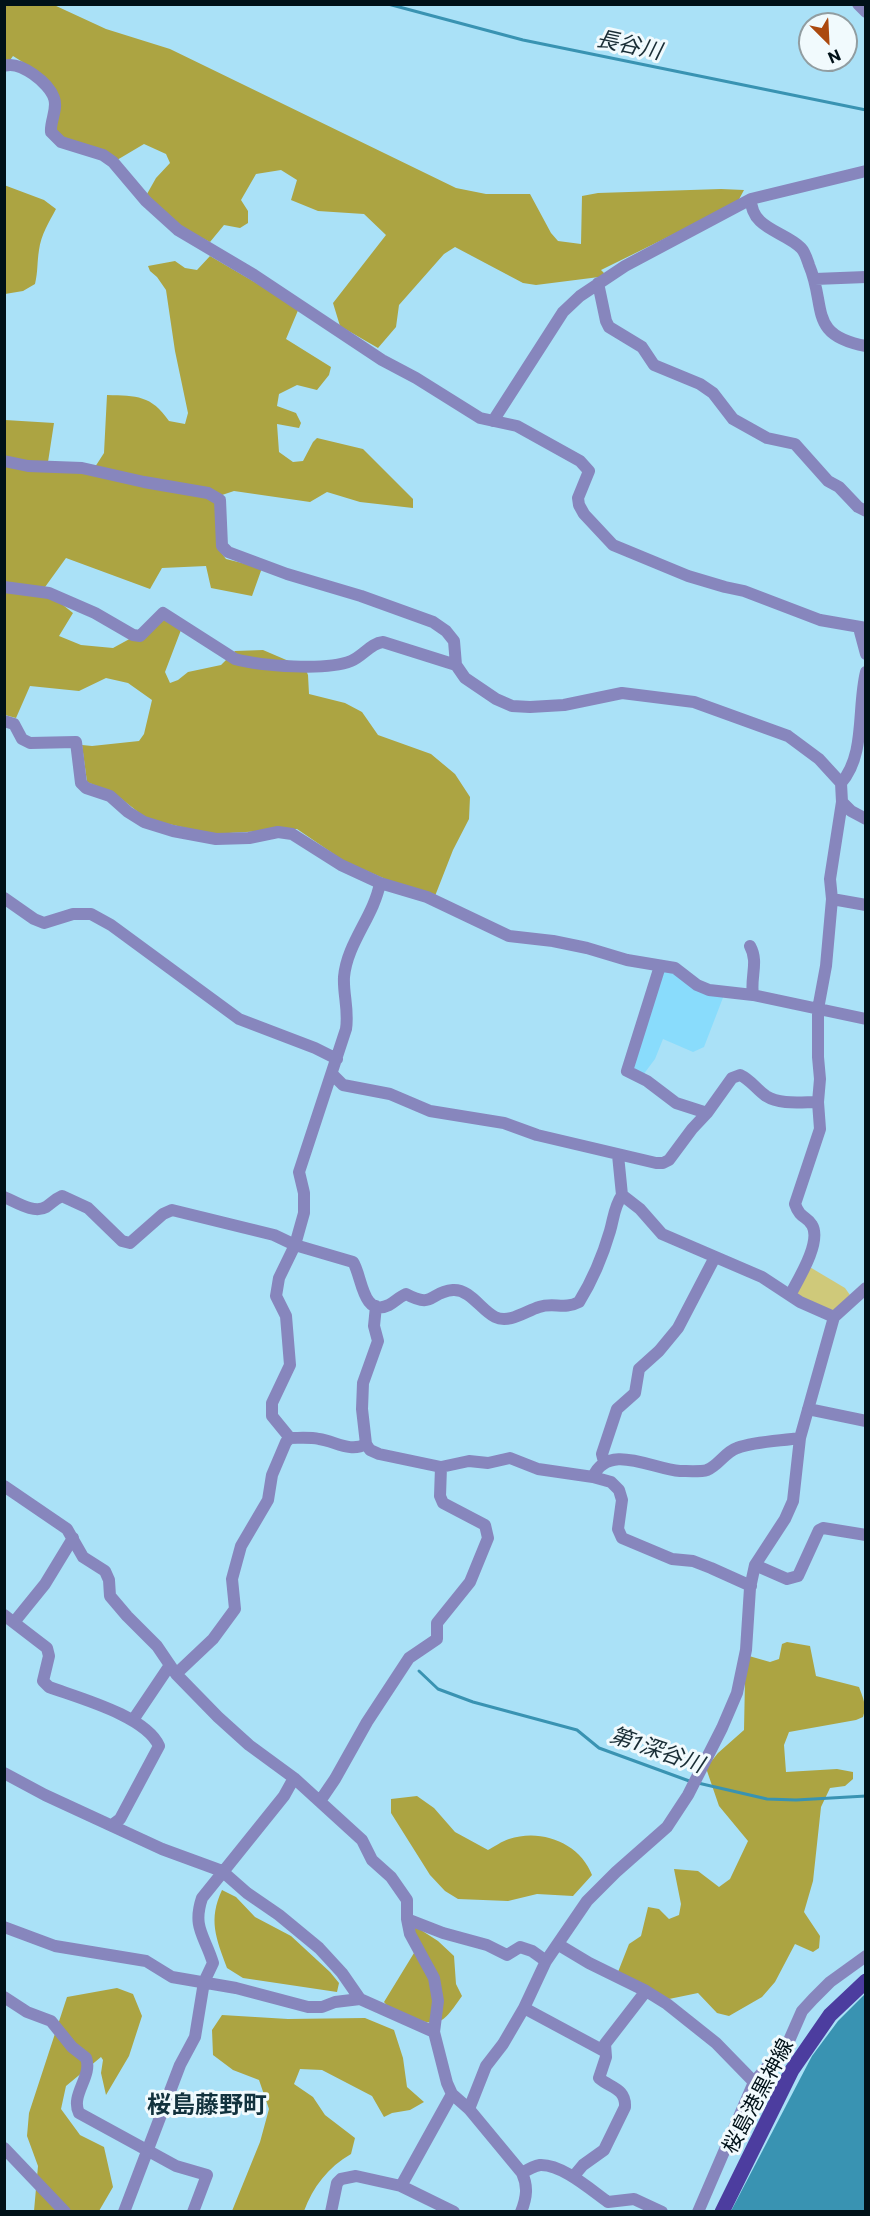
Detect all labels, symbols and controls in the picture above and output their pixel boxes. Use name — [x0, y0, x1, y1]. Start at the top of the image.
north arrow — [798, 12, 858, 72]
water label: 長谷川 — [594, 25, 664, 65]
text: N — [825, 46, 844, 68]
water label: 第1深谷川 — [607, 1722, 707, 1778]
street label: 桜島港黒神線 — [717, 2034, 799, 2158]
district label: 桜島藤野町 — [147, 2091, 267, 2119]

